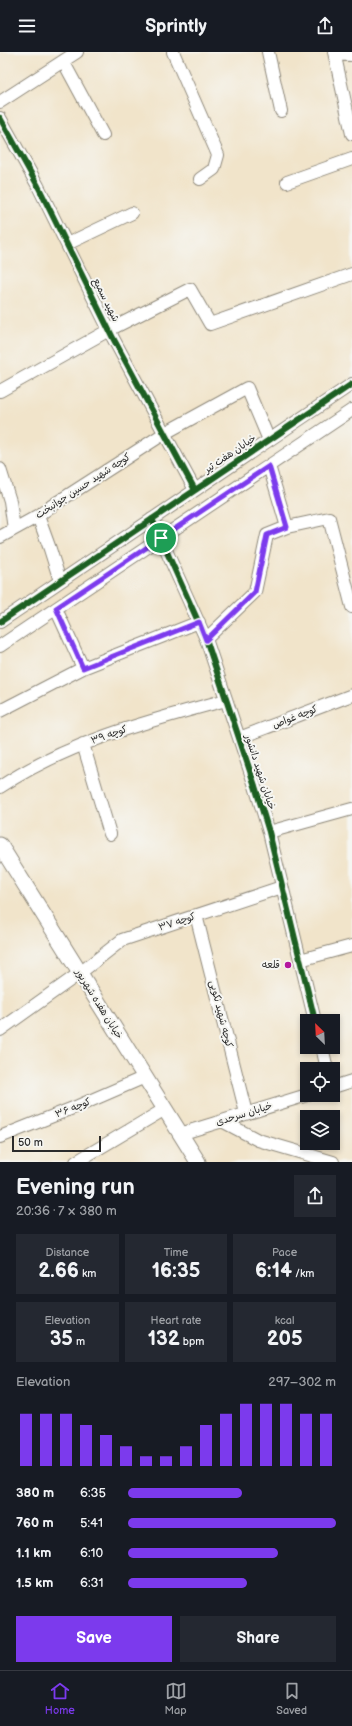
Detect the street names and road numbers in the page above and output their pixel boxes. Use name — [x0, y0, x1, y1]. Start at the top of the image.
street label: شهید سمیع — [89, 276, 122, 325]
street label: خیابان هفت تیر — [201, 432, 259, 476]
street label: کوچه شهید حسین جوانبخت — [33, 451, 133, 521]
street label: کوچه غواص — [271, 703, 319, 731]
street label: کوچه ۳۹ — [89, 723, 129, 747]
street label: خیابان شهید دانشور — [241, 732, 278, 812]
street label: کوچه ۳۷ — [157, 910, 197, 934]
street label: خیابان هفده شهریور — [72, 966, 125, 1041]
street label: کوچه شهید نکویی — [206, 979, 235, 1049]
street label: کوچه ۳۶ — [53, 1095, 93, 1121]
street label: خیابان سرحدی — [214, 1100, 274, 1128]

